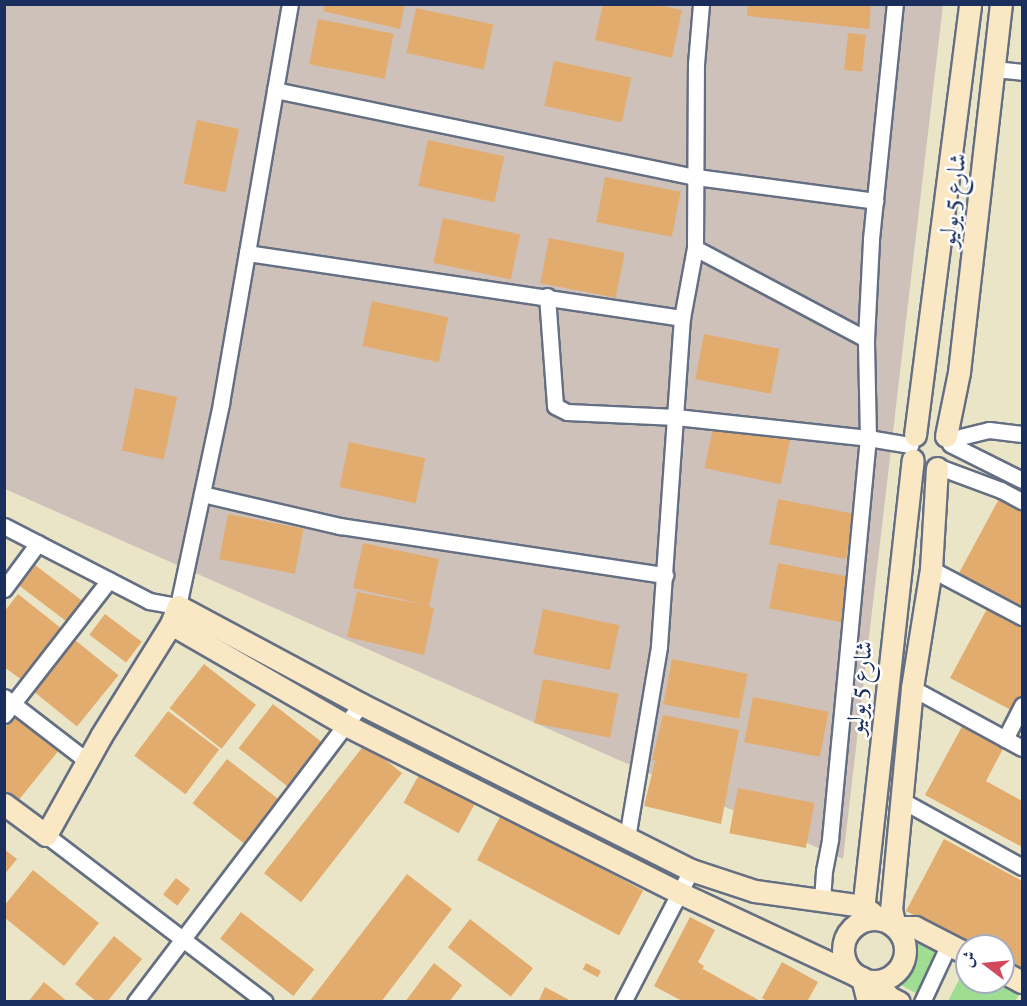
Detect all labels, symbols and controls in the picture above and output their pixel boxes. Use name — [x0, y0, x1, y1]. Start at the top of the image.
street label: شارع 5 يوليو — [935, 152, 975, 248]
street label: شارع 5 يوليو — [843, 640, 881, 736]
north arrow — [955, 934, 1015, 994]
text: ش — [957, 949, 982, 970]

